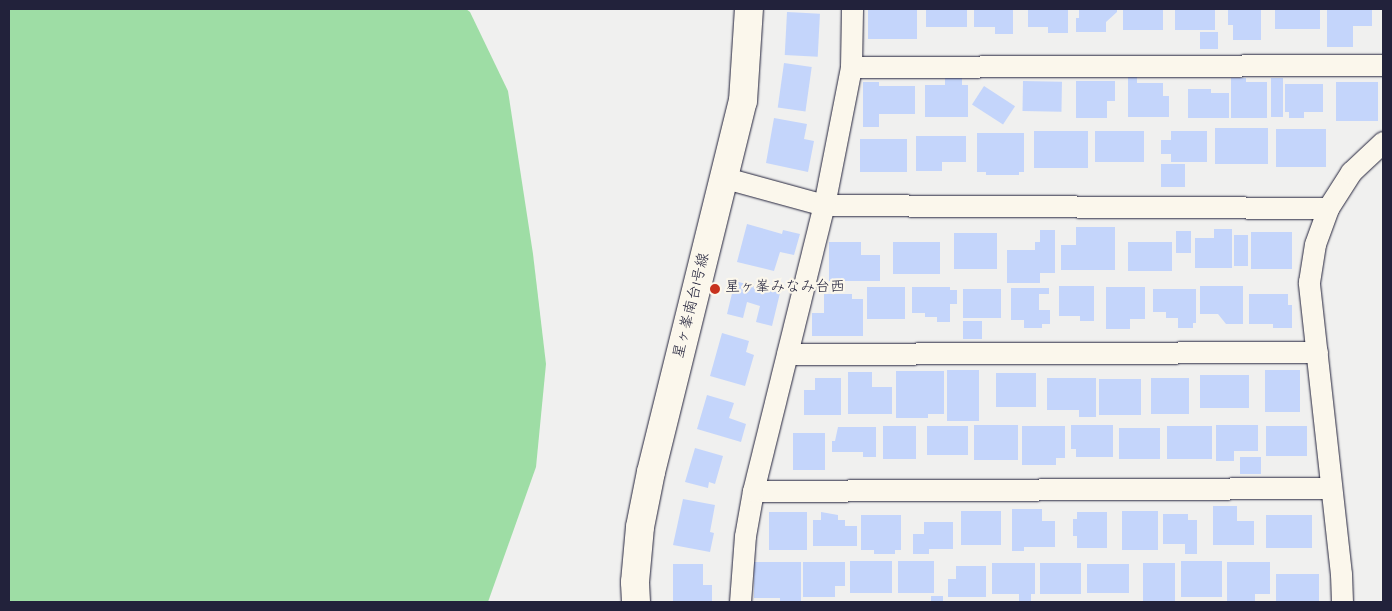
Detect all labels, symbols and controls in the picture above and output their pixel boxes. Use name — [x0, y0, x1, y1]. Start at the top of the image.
street label: 星ヶ峯南台1号線 — [671, 251, 715, 361]
place label: 星ヶ峯みなみ台西 — [725, 280, 845, 298]
marker: 星ヶ峯みなみ台西 — [709, 283, 721, 295]

